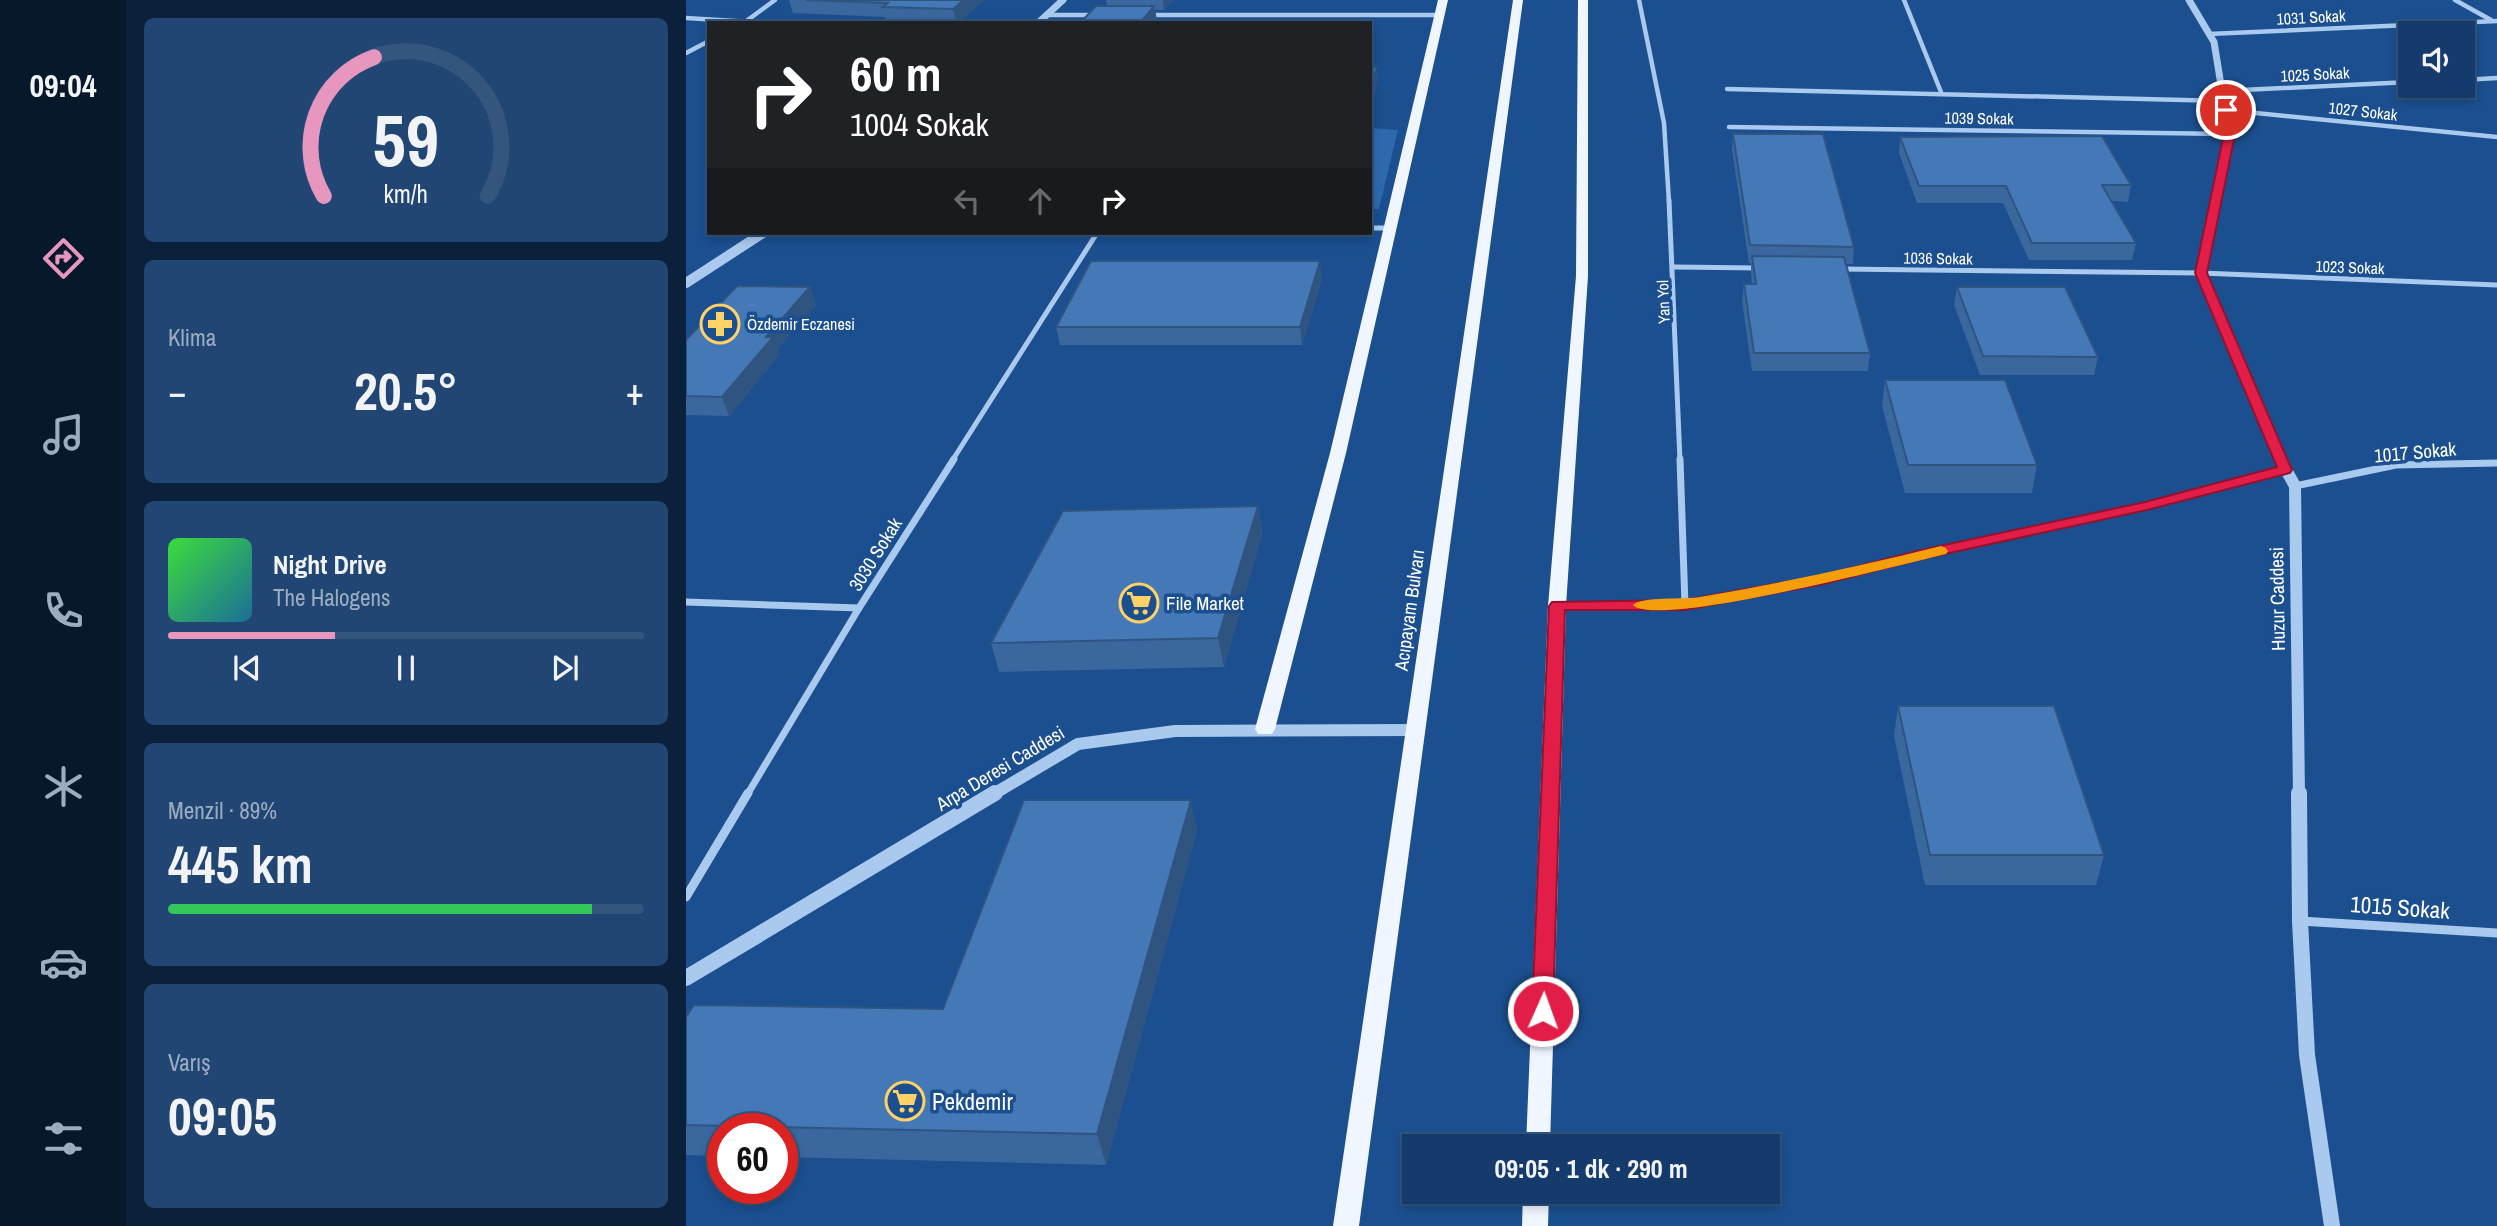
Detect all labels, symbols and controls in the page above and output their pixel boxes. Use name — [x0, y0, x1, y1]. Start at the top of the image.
street label: 1031 Sokak — [2276, 4, 2347, 30]
map controls — [2398, 21, 2475, 98]
button: sound — [2398, 21, 2475, 98]
text: 60 m — [850, 40, 942, 106]
icon: right — [735, 49, 826, 140]
street label: 1025 Sokak — [2280, 61, 2351, 87]
text: 09:04 — [29, 64, 97, 107]
pin — [2196, 80, 2256, 140]
text: 59 — [373, 91, 439, 189]
icon: arrive — [2207, 91, 2245, 129]
street label: 1027 Sokak — [2327, 96, 2399, 126]
text: 1004 Sokak — [850, 103, 989, 146]
street label: 1039 Sokak — [1944, 106, 2014, 130]
text: km/h — [384, 177, 428, 211]
icon: left — [948, 182, 986, 220]
icon: ahead — [1021, 182, 1059, 220]
icon: right — [1094, 182, 1132, 220]
icon: directions — [39, 234, 88, 283]
street label: 1036 Sokak — [1903, 246, 1973, 270]
street label: 1023 Sokak — [2315, 255, 2385, 279]
street label: Yan Yol — [1651, 280, 1675, 324]
pharmacy icon: Özdemir Eczanesi — [699, 303, 741, 345]
place label: Özdemir Eczanesi — [747, 313, 855, 335]
text: Klima — [168, 322, 216, 353]
text: 20.5° — [354, 356, 458, 426]
text: − — [168, 366, 186, 417]
text: + — [626, 366, 644, 417]
icon: music — [39, 410, 88, 459]
street label: 1017 Sokak — [2373, 435, 2457, 469]
street label: 3030 Sokak — [842, 512, 908, 596]
text: Night Drive — [273, 547, 387, 582]
street label: Huzur Caddesi — [2263, 547, 2291, 651]
street label: Acıpayam Bulvarı — [1387, 548, 1430, 673]
text: The Halogens — [273, 582, 390, 613]
supermarket icon: File Market — [1118, 582, 1160, 624]
icon: phone — [39, 586, 88, 635]
place label: File Market — [1166, 590, 1245, 616]
icon: previous — [228, 649, 266, 687]
icon: pause — [387, 649, 425, 687]
icon: next — [546, 649, 584, 687]
street label: Arpa Deresi Caddesi — [930, 719, 1069, 817]
icon: climate — [39, 762, 88, 811]
text: Menzil · 89% — [168, 795, 277, 826]
text: 445 km — [168, 829, 313, 899]
street label: 1015 Sokak — [2349, 888, 2451, 926]
icon: car — [39, 938, 88, 987]
position arrow — [1506, 974, 1580, 1048]
text: Varış — [168, 1047, 211, 1078]
supermarket icon: Pekdemir — [884, 1080, 926, 1122]
text: 09:05 — [168, 1081, 277, 1151]
place label: Pekdemir — [932, 1086, 1013, 1117]
speed limit sign: 60 — [707, 1113, 798, 1204]
icon: filters — [39, 1114, 88, 1163]
text: 09:05 · 1 dk · 290 m — [1494, 1151, 1688, 1186]

